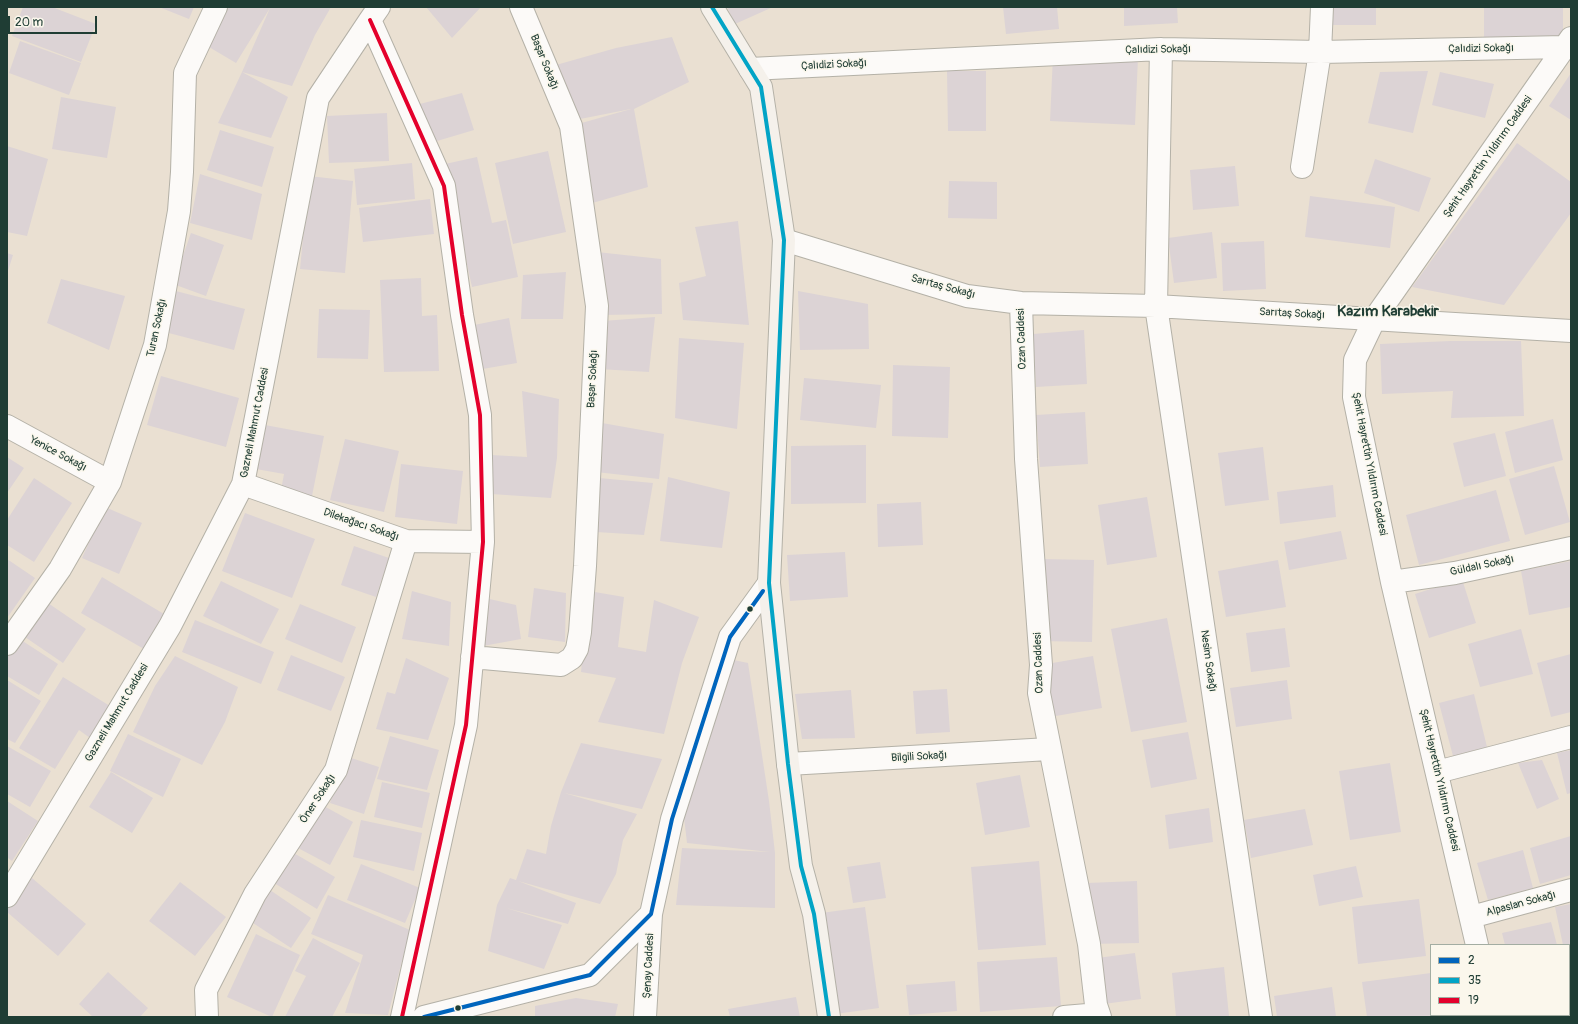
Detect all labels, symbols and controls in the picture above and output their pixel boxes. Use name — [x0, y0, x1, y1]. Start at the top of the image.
scale bar — [10, 8, 99, 34]
text: 20 m — [15, 15, 43, 30]
street label: Başar Sokağı — [527, 32, 561, 92]
street label: Çalıdizi Sokağı — [1448, 42, 1514, 56]
street label: Çalıdizi Sokağı — [1125, 43, 1191, 57]
street label: Çalıdizi Sokağı — [801, 57, 867, 73]
street label: Şehit Hayrettin Yıldırım Caddesi — [1441, 94, 1535, 220]
street label: Sarıtaş Sokağı — [909, 272, 977, 302]
street label: Turan Sokağı — [144, 298, 170, 358]
district label: Kazım Karabekir — [1337, 303, 1439, 321]
street label: Sarıtaş Sokağı — [1259, 306, 1325, 322]
street label: Ozan Caddesi — [1014, 308, 1030, 370]
street label: Başar Sokağı — [585, 349, 601, 409]
street label: Gazneli Mahmut Caddesi — [238, 367, 272, 479]
street label: Şehit Hayrettin Yıldırım Caddesi — [1349, 391, 1389, 537]
street label: Yenice Sokağı — [27, 433, 89, 475]
street label: Dilekağacı Sokağı — [321, 506, 401, 544]
street label: Güldalı Sokağı — [1449, 553, 1515, 579]
unlabelled marker — [745, 604, 755, 614]
street label: Nesim Sokağı — [1197, 629, 1219, 693]
street label: Ozan Caddesi — [1031, 632, 1047, 694]
street label: Gazneli Mahmut Caddesi — [82, 662, 152, 764]
street label: Şehit Hayrettin Yıldırım Caddesi — [1416, 708, 1462, 852]
street label: Bilgili Sokağı — [891, 749, 947, 765]
street label: Öner Sokağı — [297, 772, 339, 826]
street label: Alpaslan Sokağı — [1485, 888, 1557, 920]
street label: Şenay Caddesi — [641, 933, 657, 999]
legend — [1430, 944, 1570, 1016]
text: 2 — [1468, 953, 1475, 968]
text: 35 — [1468, 973, 1481, 988]
text: 19 — [1468, 993, 1479, 1008]
unlabelled marker — [453, 1003, 463, 1013]

